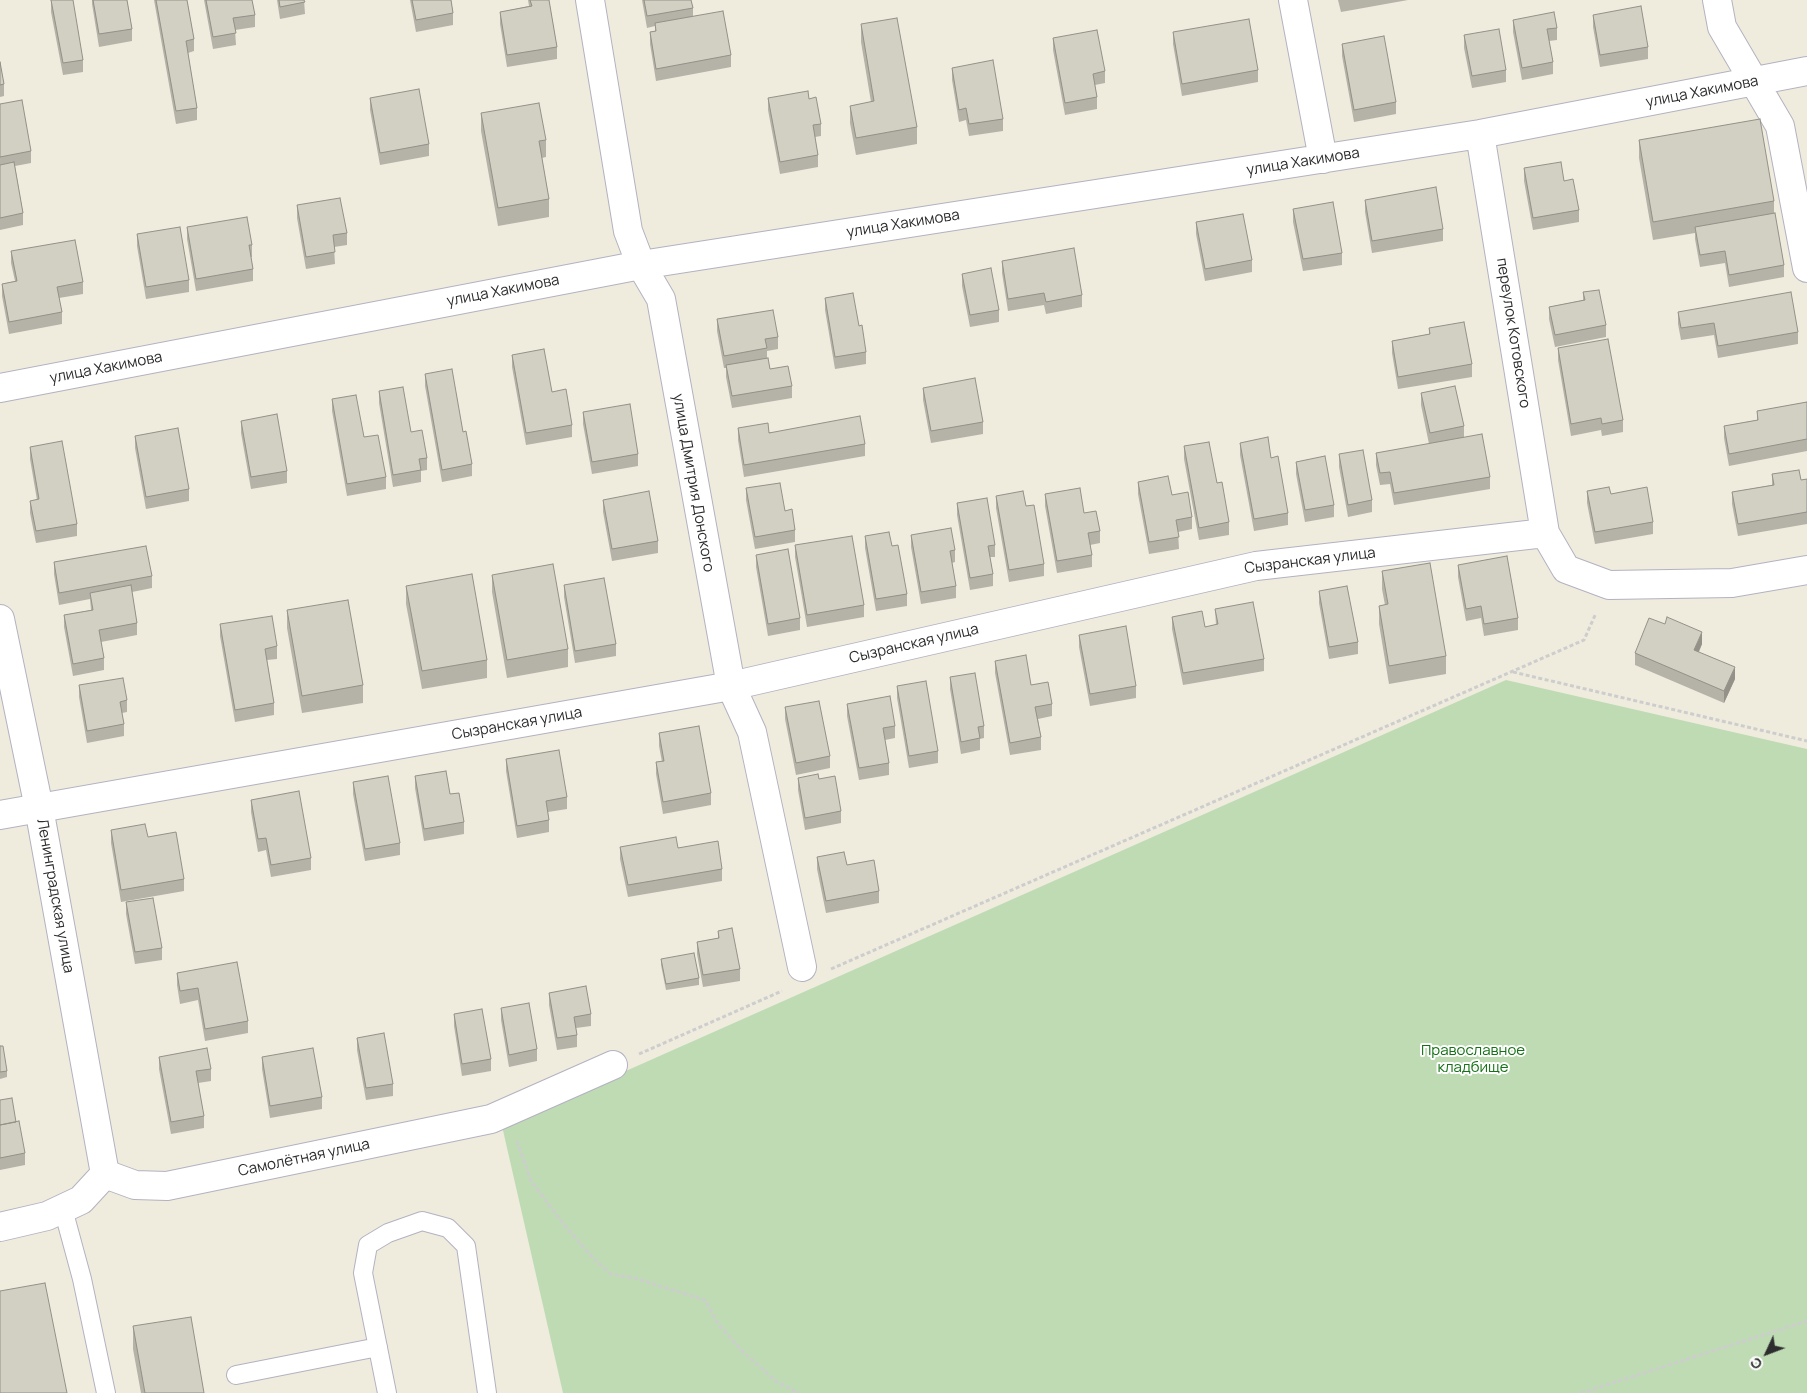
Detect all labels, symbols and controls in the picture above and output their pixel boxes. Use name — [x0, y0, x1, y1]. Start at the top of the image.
street label: улица Хакимова — [1644, 72, 1760, 112]
street label: улица Хакимова — [1245, 144, 1361, 180]
street label: улица Хакимова — [845, 206, 961, 242]
street label: переулок Котовского — [1492, 257, 1534, 409]
street label: улица Хакимова — [445, 271, 561, 311]
street label: улица Хакимова — [48, 348, 164, 388]
street label: улица Дмитрия Донского — [668, 393, 718, 573]
street label: Сызранская улица — [1243, 544, 1377, 578]
street label: Сызранская улица — [848, 620, 980, 668]
street label: Сызранская улица — [450, 704, 584, 744]
street label: Ленинградская улица — [33, 817, 77, 975]
park label: Православное кладбище — [1421, 1042, 1525, 1077]
street label: Самолётная улица — [237, 1135, 371, 1181]
north arrow — [1742, 1328, 1792, 1378]
text: С — [1745, 1353, 1766, 1374]

